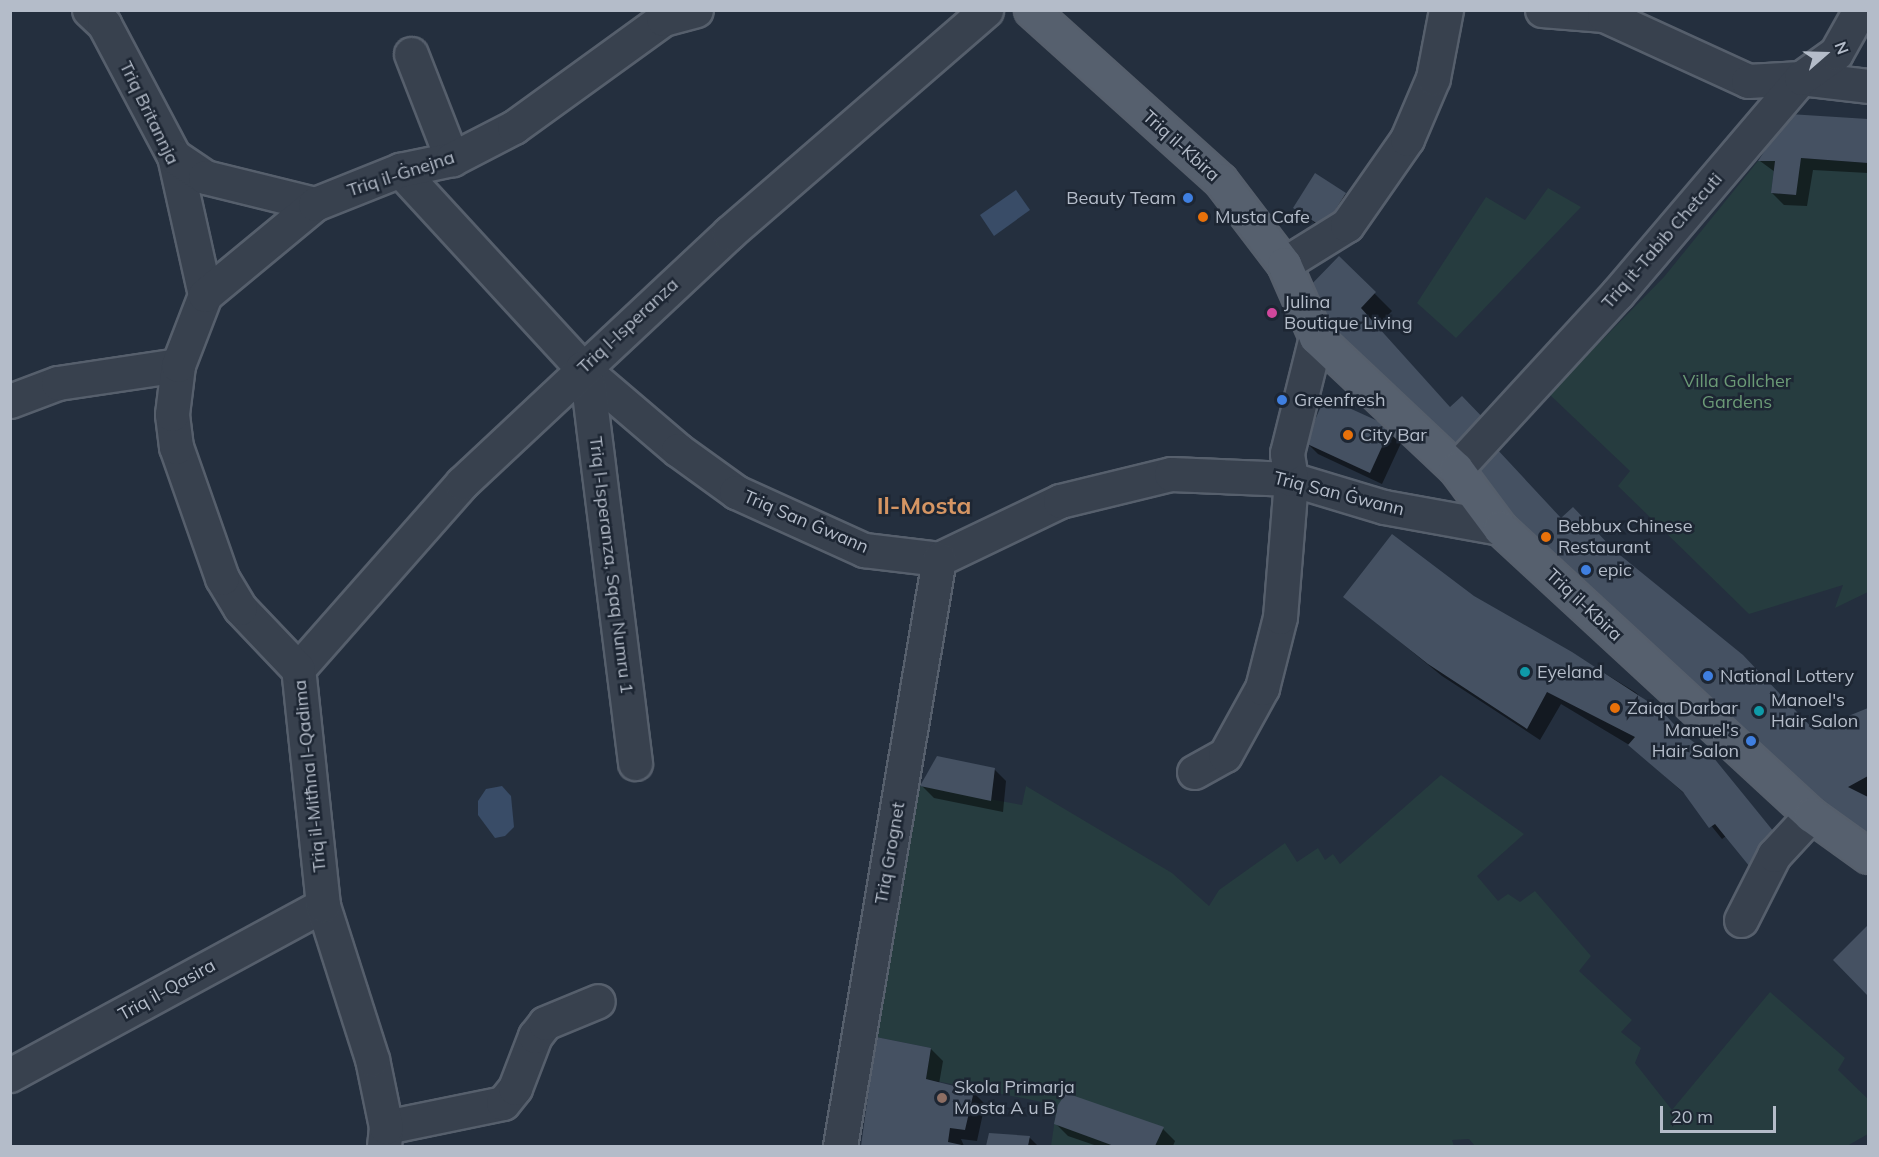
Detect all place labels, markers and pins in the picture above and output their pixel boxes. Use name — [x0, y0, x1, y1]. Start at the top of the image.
place label: Beauty Team — [1066, 187, 1176, 209]
marker: Beauty Team — [1181, 191, 1195, 205]
place label: Musta Cafe — [1215, 206, 1310, 228]
marker: Musta Cafe — [1196, 210, 1210, 224]
place label: Julina Boutique Living — [1284, 292, 1413, 334]
marker: Julina Boutique Living — [1265, 306, 1279, 320]
place label: Greenfresh — [1294, 389, 1385, 411]
marker: Greenfresh — [1275, 393, 1289, 407]
place label: City Bar — [1360, 424, 1427, 446]
marker: City Bar — [1341, 428, 1355, 442]
place label: Bebbux Chinese Restaurant — [1558, 516, 1693, 558]
marker: Bebbux Chinese Restaurant — [1539, 530, 1553, 544]
place label: epic — [1598, 559, 1632, 581]
marker: epic — [1579, 563, 1593, 577]
place label: Eyeland — [1537, 661, 1603, 683]
marker: Eyeland — [1518, 665, 1532, 679]
place label: National Lottery — [1720, 665, 1854, 687]
marker: National Lottery — [1701, 669, 1715, 683]
place label: Manoel's Hair Salon — [1771, 690, 1858, 732]
place label: Zaiqa Darbar — [1627, 697, 1738, 719]
marker: Zaiqa Darbar — [1608, 701, 1622, 715]
marker: Manoel's Hair Salon — [1752, 704, 1766, 718]
place label: Manuel's Hair Salon — [1652, 720, 1739, 762]
marker: Manuel's Hair Salon — [1744, 734, 1758, 748]
place label: Skola Primarja Mosta A u B — [954, 1077, 1075, 1120]
marker: Skola Primarja Mosta A u B — [935, 1091, 949, 1105]

